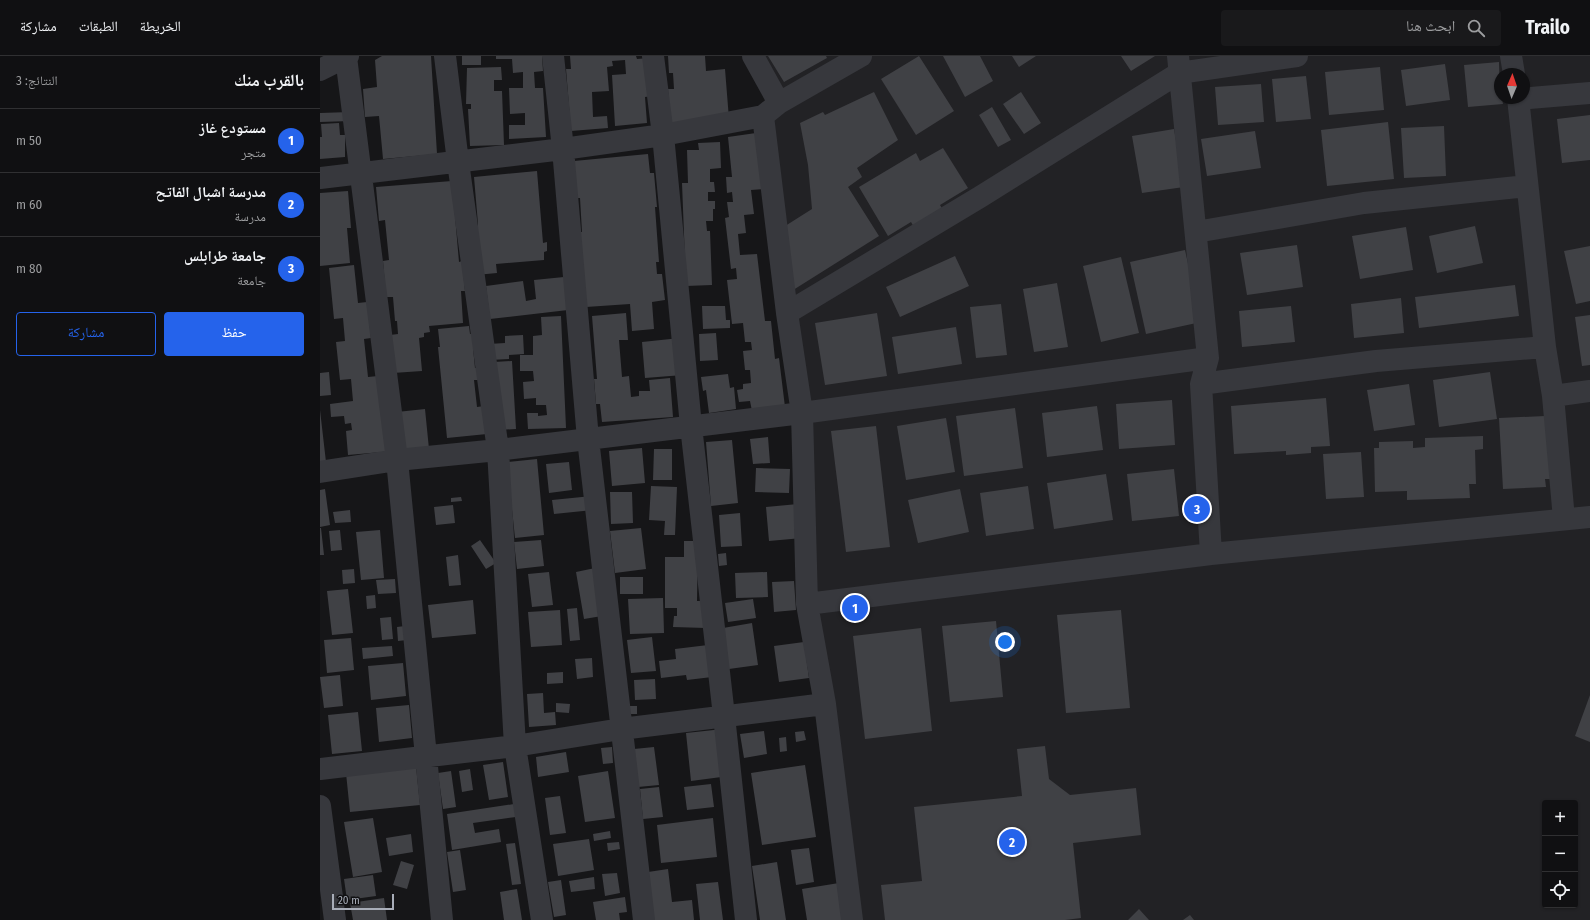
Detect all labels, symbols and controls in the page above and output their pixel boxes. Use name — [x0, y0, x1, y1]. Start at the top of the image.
search box — [1221, 10, 1501, 46]
text: Trailo — [1525, 16, 1570, 39]
text: ابحث هنا — [1406, 17, 1455, 35]
icon: search — [1465, 17, 1487, 39]
text: مشاركة — [20, 18, 57, 35]
text: الطبقات — [79, 18, 118, 35]
text: الخريطة — [140, 18, 181, 35]
north arrow — [1494, 68, 1530, 104]
text: بالقرب منك — [234, 70, 304, 91]
text: النتائج: 3 — [16, 73, 58, 88]
text: مستودع غاز — [199, 119, 266, 137]
text: 50 m — [16, 133, 42, 148]
text: 1 — [288, 133, 294, 148]
text: متجر — [241, 145, 266, 160]
text: مدرسة اشبال الفاتح — [156, 183, 266, 201]
text: 60 m — [16, 197, 42, 212]
text: 2 — [288, 197, 294, 212]
text: مدرسة — [234, 209, 266, 224]
text: جامعة طرابلس — [184, 247, 266, 265]
text: 80 m — [16, 261, 42, 276]
text: 3 — [288, 261, 294, 276]
text: جامعة — [237, 273, 266, 288]
button: مشاركة — [16, 312, 156, 356]
button: حفظ — [164, 312, 304, 356]
pin: 3 — [1184, 494, 1210, 524]
pin: 1 — [842, 593, 868, 623]
your location — [995, 632, 1015, 652]
map controls — [1542, 800, 1578, 908]
button: + — [1542, 800, 1578, 836]
pin: 2 — [999, 827, 1025, 857]
button: − — [1542, 836, 1578, 872]
button: locate — [1542, 872, 1578, 908]
scale bar — [332, 892, 394, 911]
text: 20 m — [338, 894, 360, 907]

